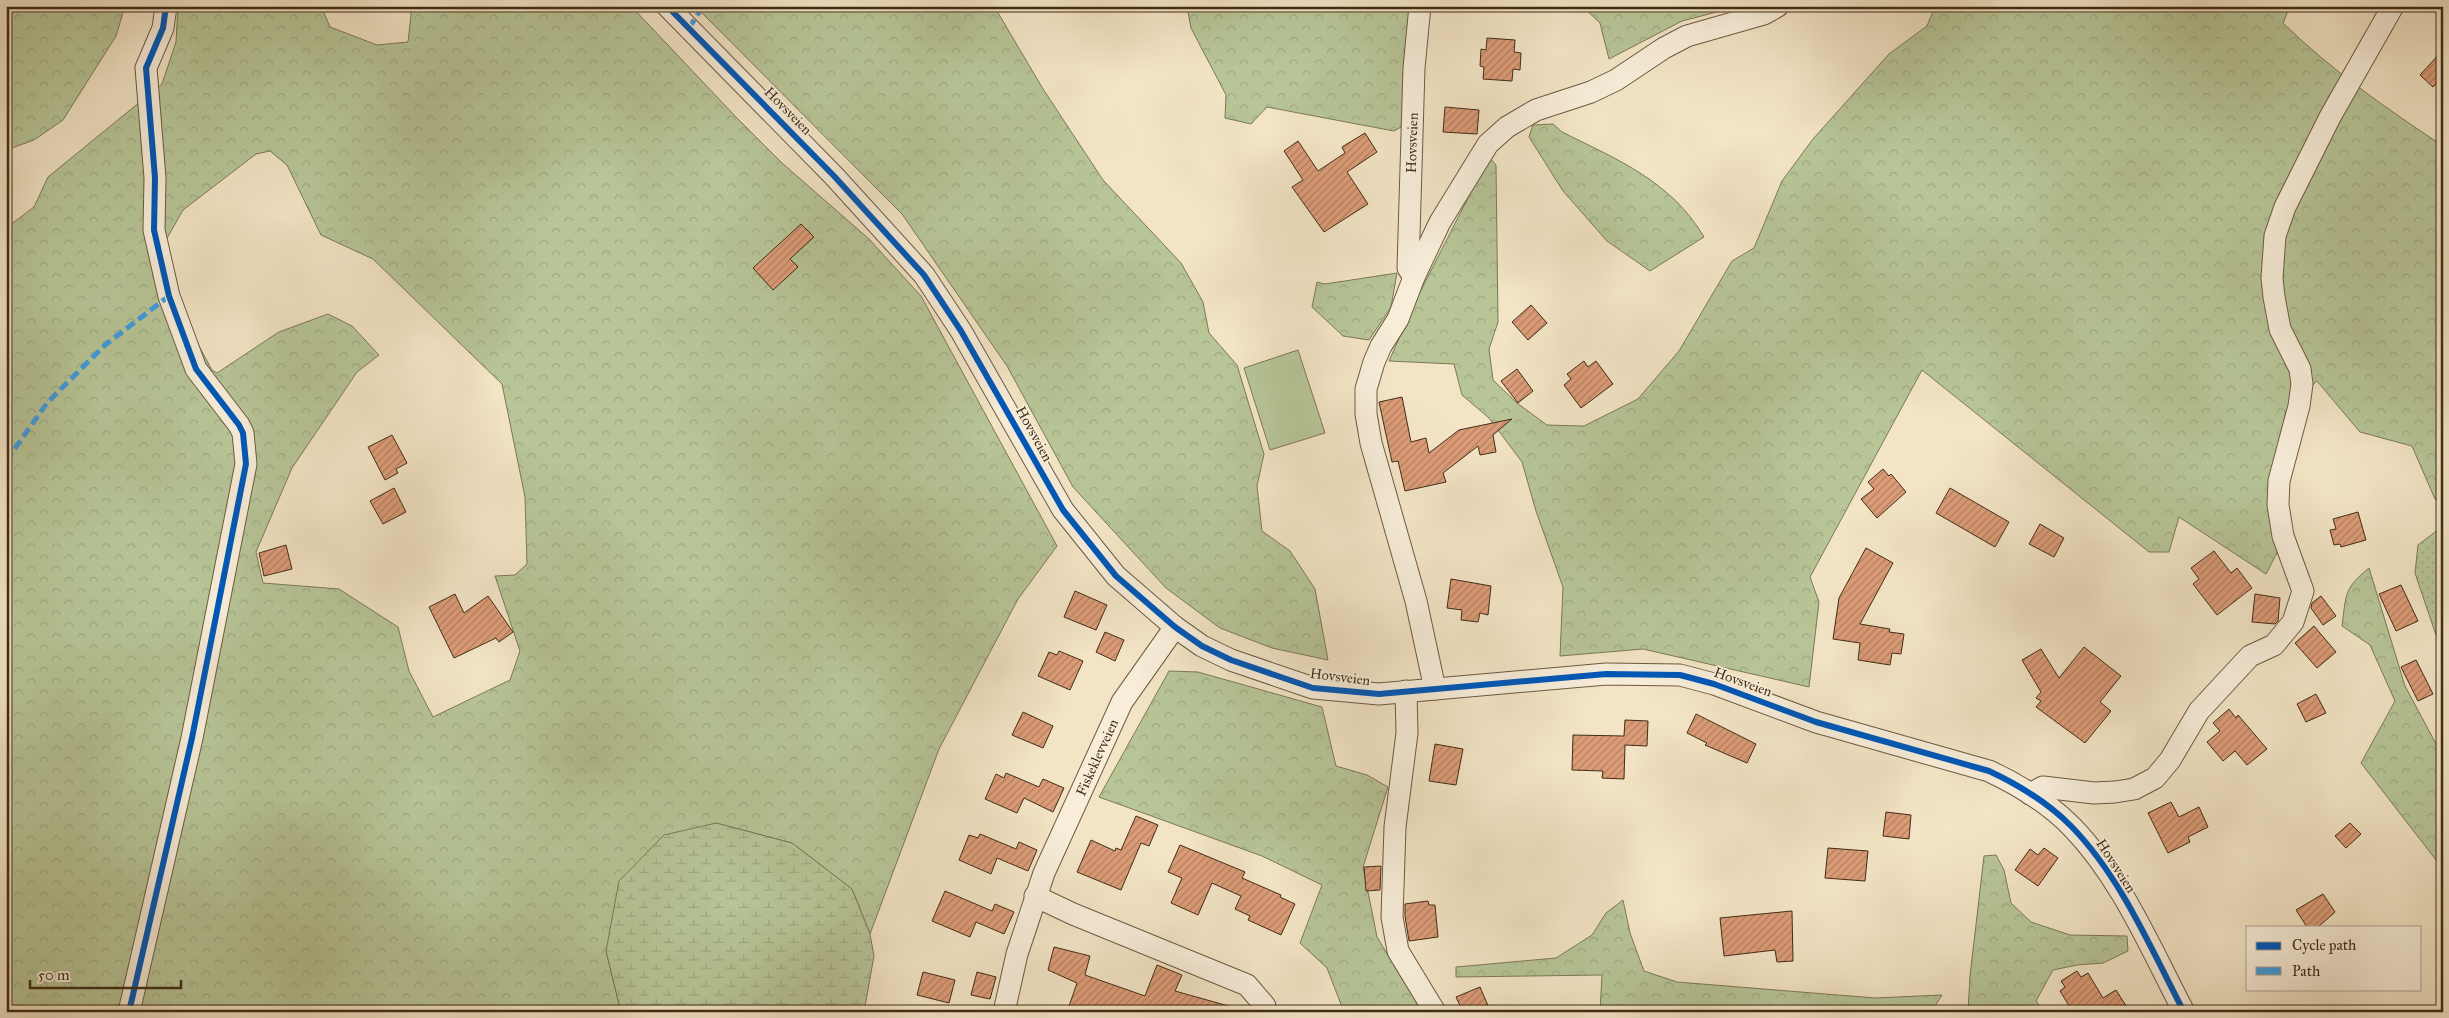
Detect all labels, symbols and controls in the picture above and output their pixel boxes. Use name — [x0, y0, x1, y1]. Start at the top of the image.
street label: Hovsveien — [761, 84, 816, 139]
street label: Hovsveien — [1402, 112, 1421, 173]
street label: Hovsveien — [1012, 403, 1056, 465]
street label: Hovsveien — [1712, 664, 1775, 700]
street label: Hovsveien — [1309, 665, 1371, 689]
street label: Fiskeklevveien — [1072, 716, 1122, 798]
street label: Hovsveien — [2092, 836, 2140, 896]
legend — [2246, 926, 2422, 990]
text: Cycle path — [2292, 936, 2357, 954]
scale bar — [30, 958, 181, 990]
text: Path — [2292, 962, 2321, 980]
text: 50 m — [38, 966, 70, 984]

